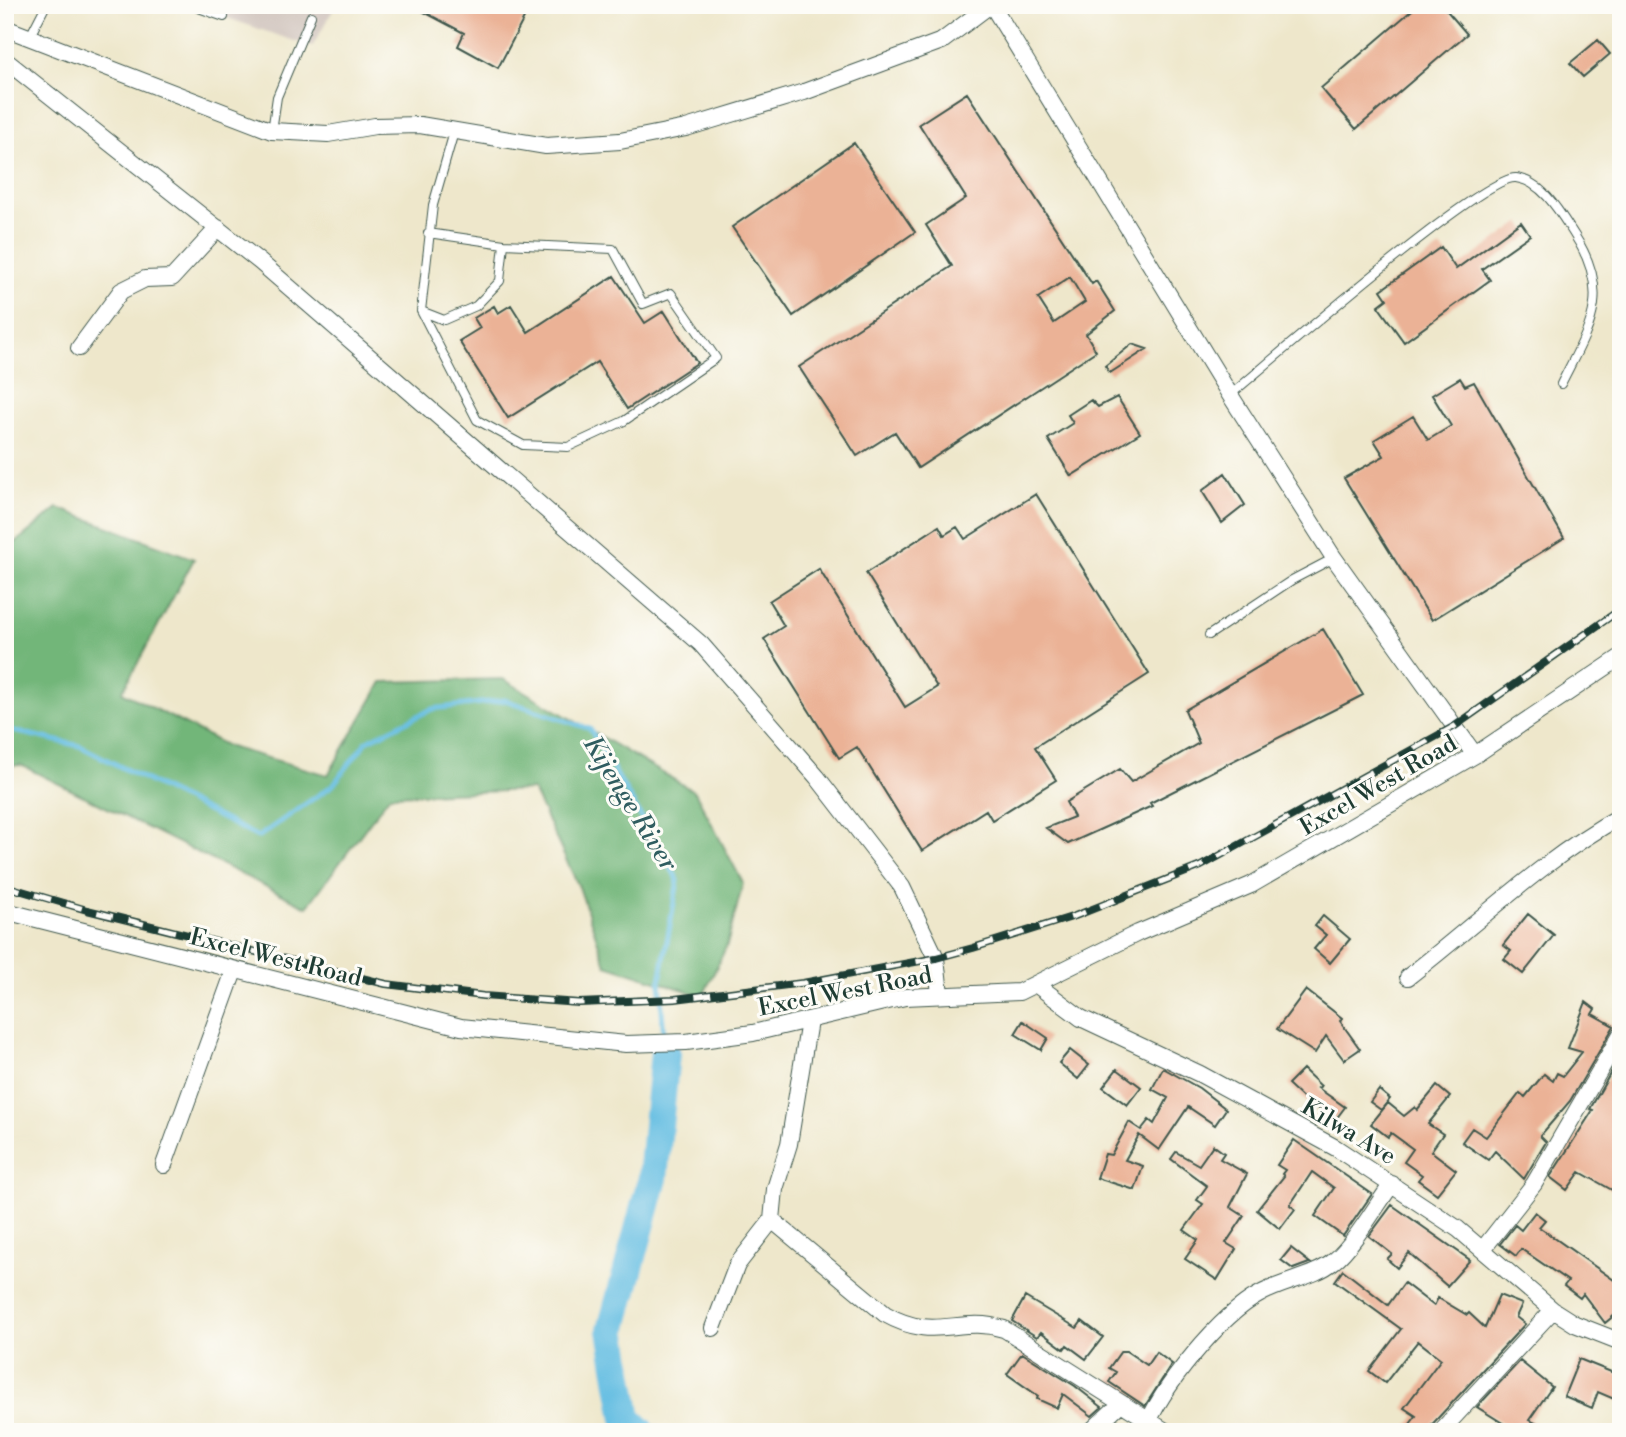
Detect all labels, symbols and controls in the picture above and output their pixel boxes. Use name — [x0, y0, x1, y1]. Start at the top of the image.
street label: Excel West Road — [1295, 729, 1463, 843]
water label: Kijenge River — [576, 730, 685, 878]
street label: Excel West Road — [186, 922, 365, 994]
street label: Excel West Road — [756, 960, 935, 1024]
street label: Kilwa Ave — [1296, 1092, 1401, 1172]

